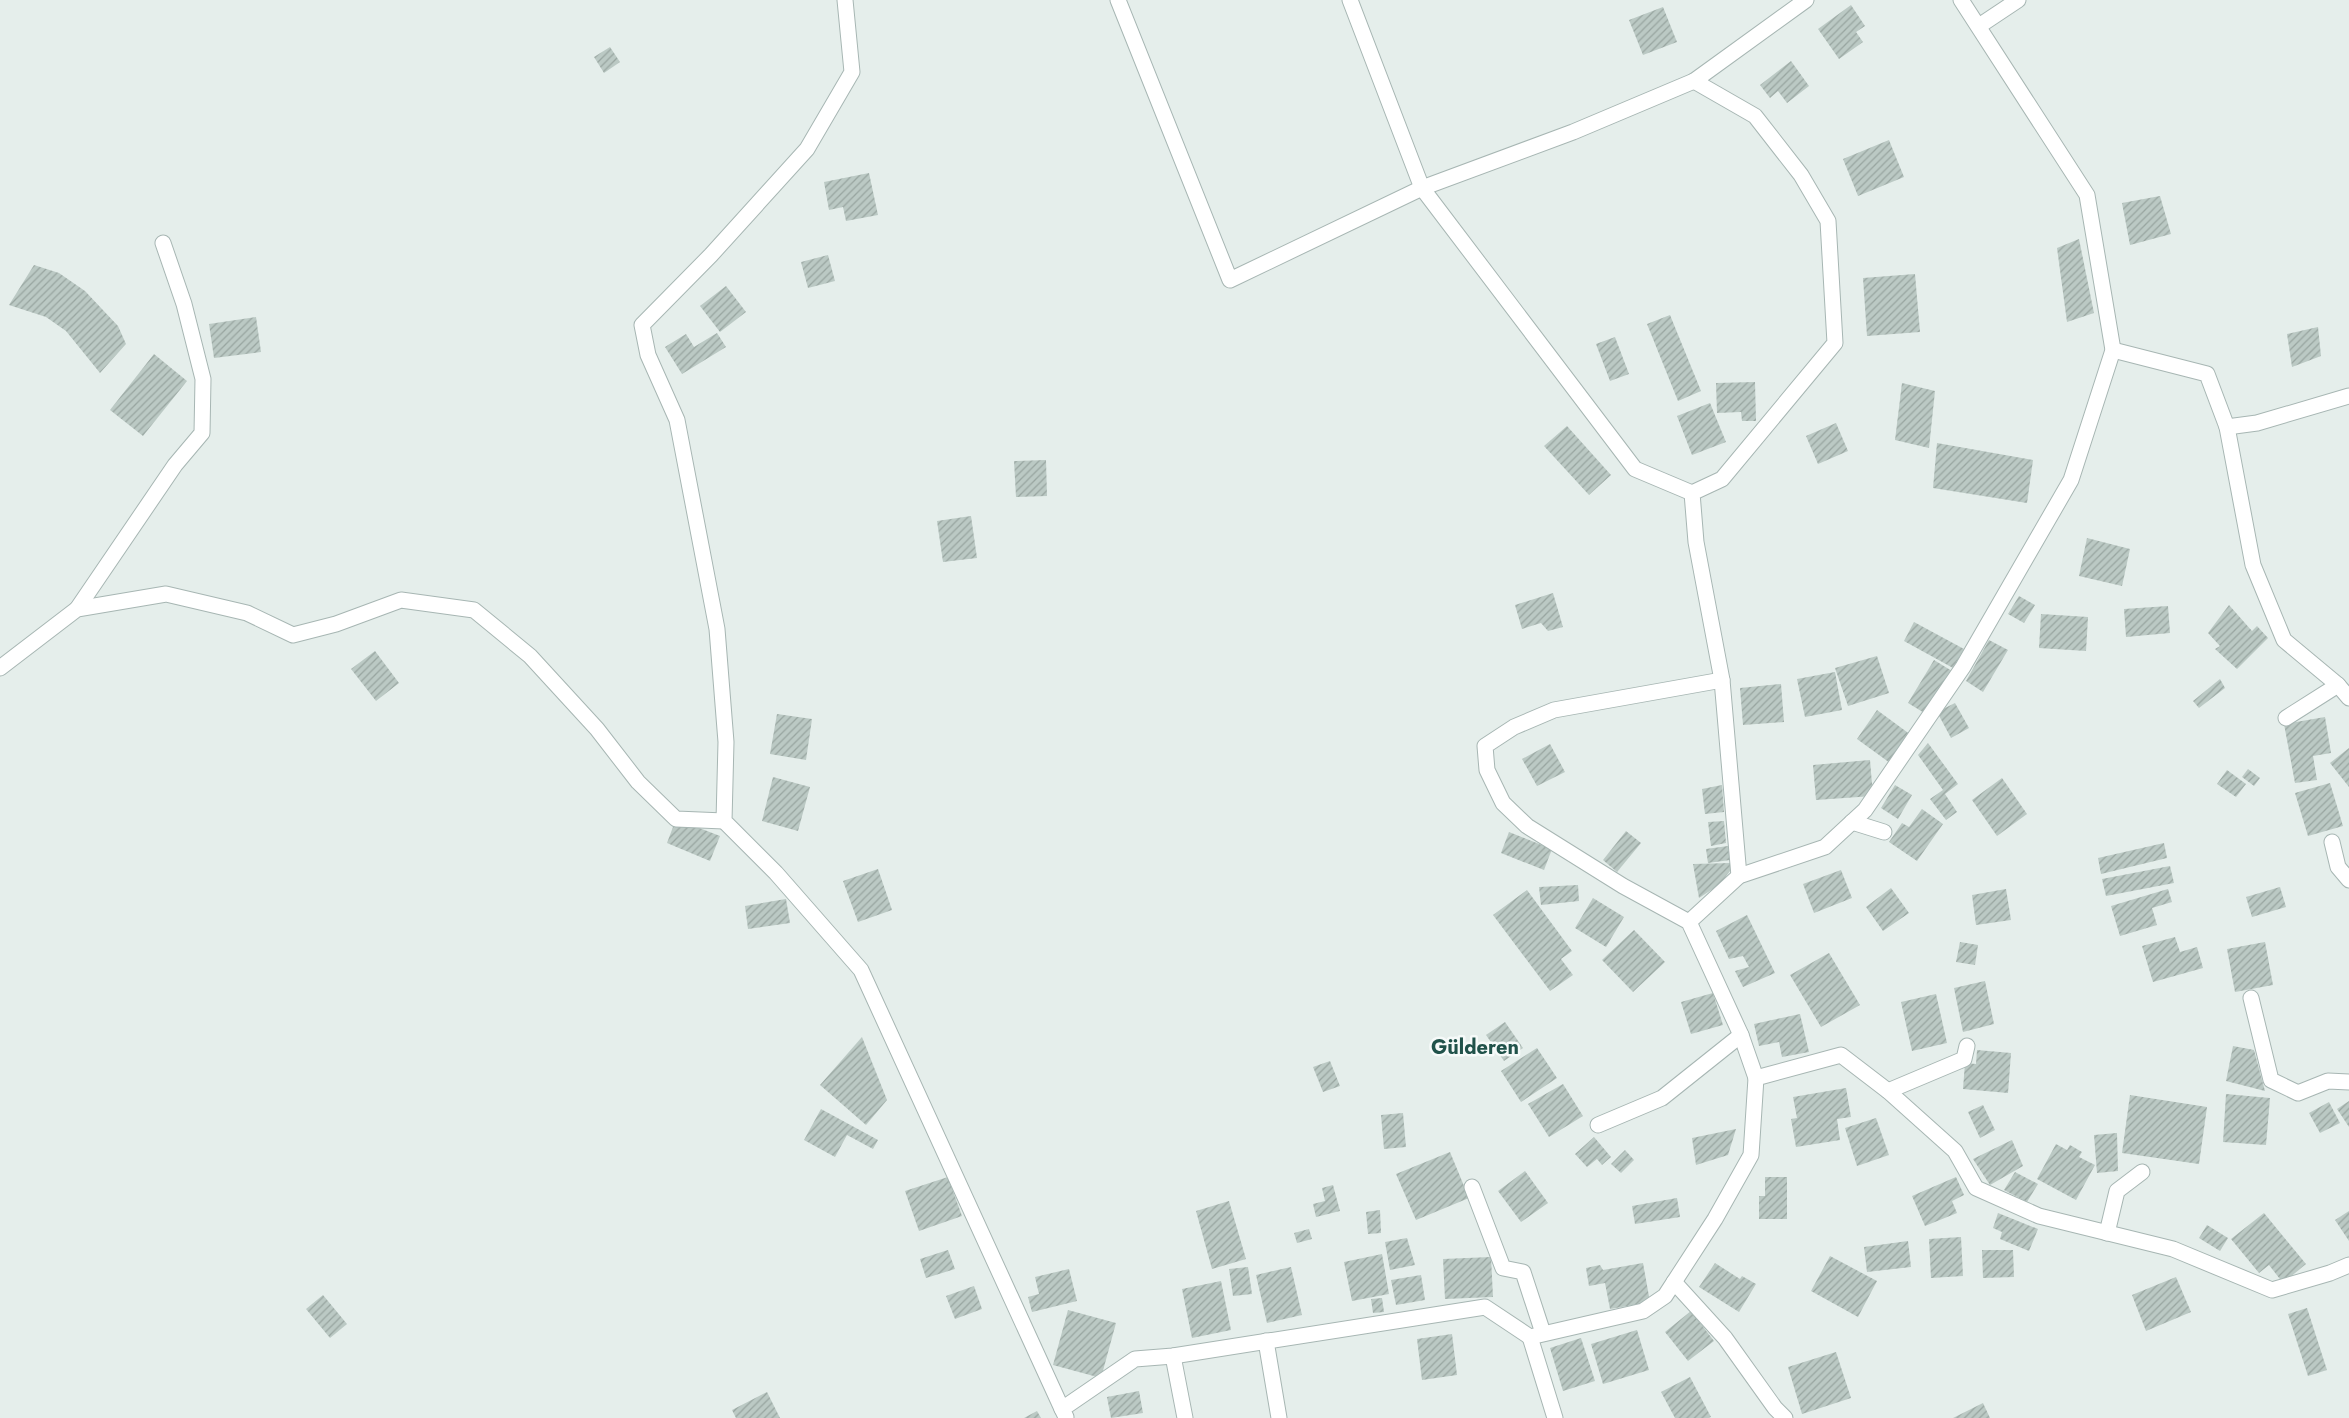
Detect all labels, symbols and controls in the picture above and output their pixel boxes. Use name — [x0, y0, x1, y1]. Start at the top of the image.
district label: Gülderen — [1431, 1033, 1519, 1062]

